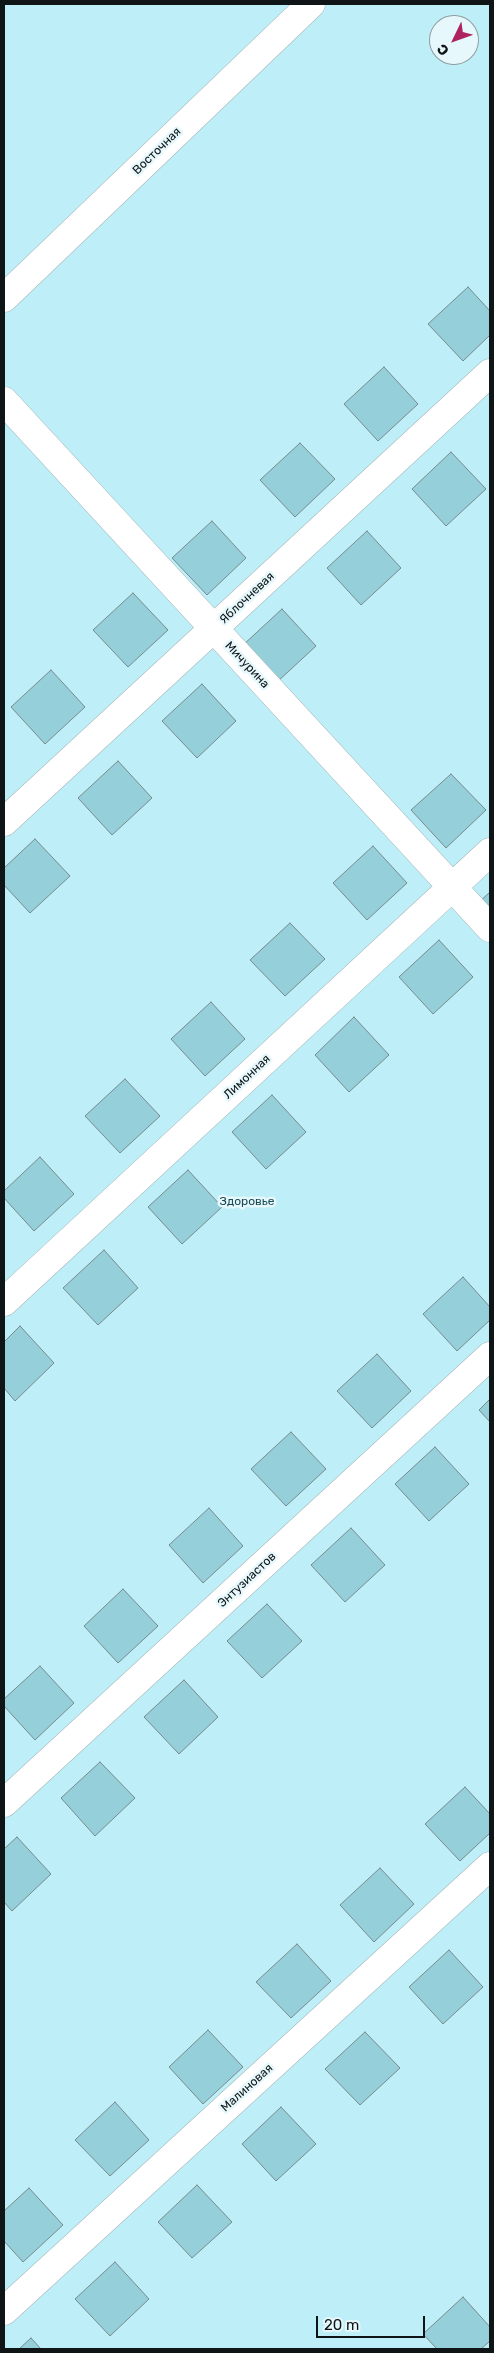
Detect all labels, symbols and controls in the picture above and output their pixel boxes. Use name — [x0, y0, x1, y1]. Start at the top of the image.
north arrow — [429, 15, 479, 65]
text: С — [434, 40, 453, 59]
street label: Восточная — [130, 124, 184, 178]
street label: Яблочневая — [217, 569, 277, 627]
street label: Мичурина — [222, 639, 272, 691]
street label: Лимонная — [221, 1052, 273, 1102]
park label: Здоровье — [219, 1195, 275, 1209]
street label: Энтузиастов — [215, 1549, 279, 1611]
street label: Малиновая — [218, 2061, 276, 2115]
scale bar — [319, 2306, 428, 2338]
text: 20 m — [324, 2316, 359, 2334]

